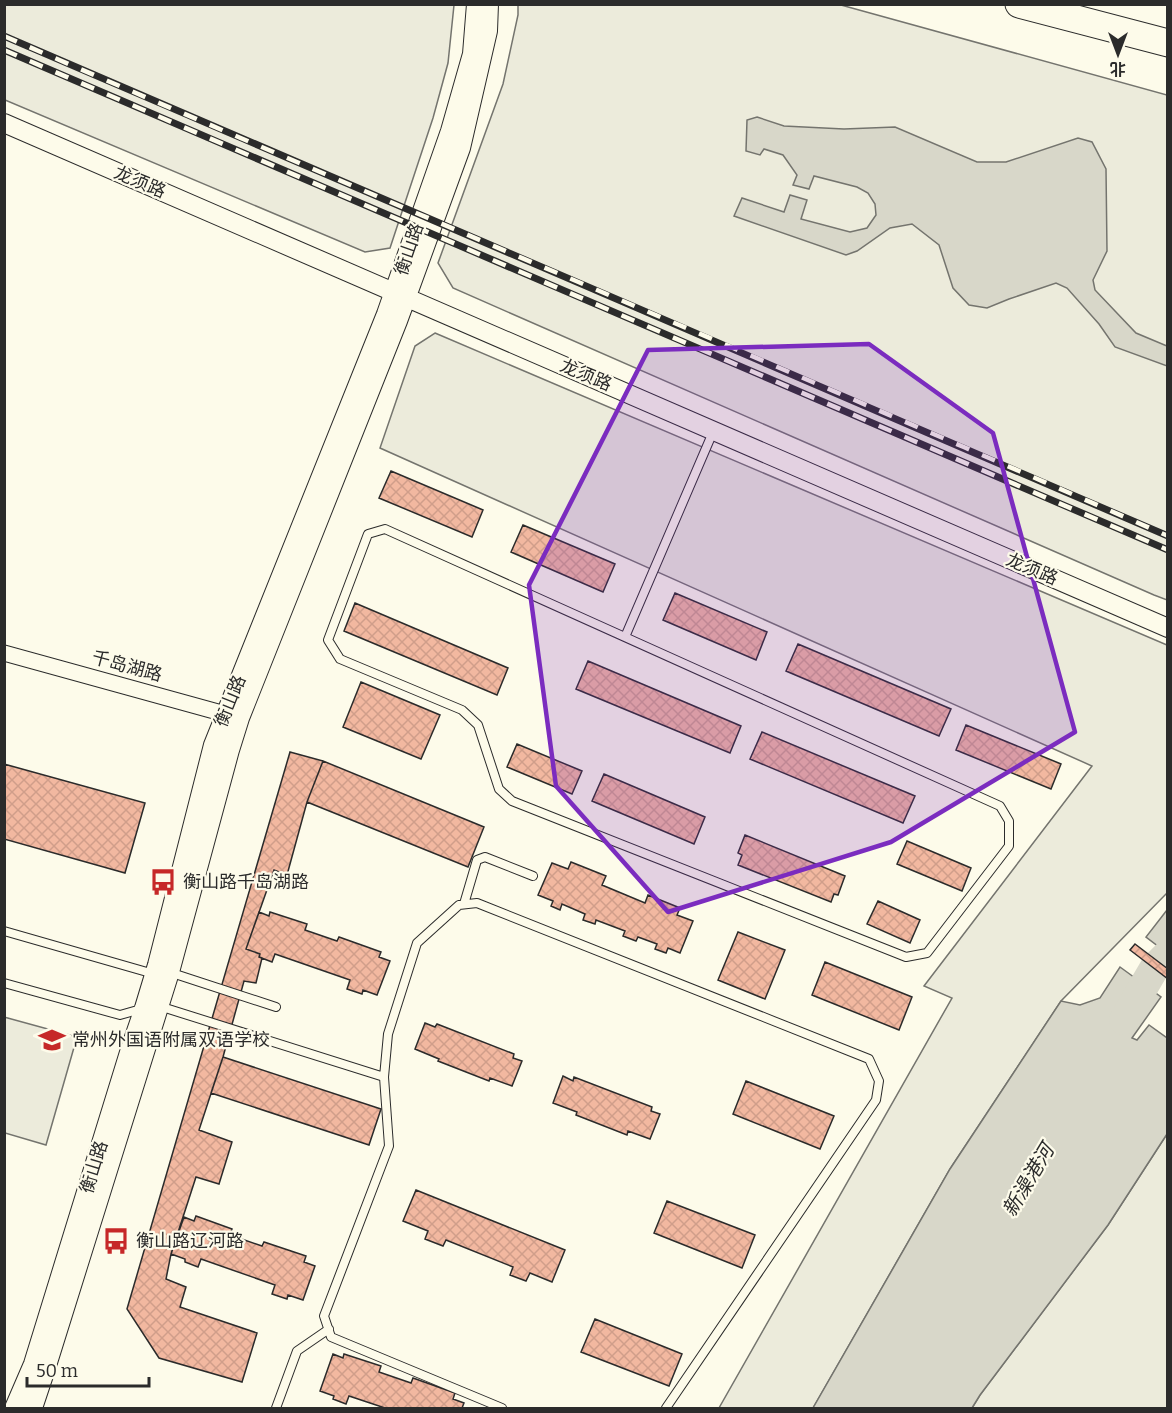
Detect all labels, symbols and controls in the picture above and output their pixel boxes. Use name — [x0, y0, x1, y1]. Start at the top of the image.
north arrow — [1088, 24, 1148, 84]
text: 北 — [1110, 59, 1126, 78]
street label: 龙须路 — [111, 161, 169, 203]
street label: 衡山路 — [390, 220, 428, 278]
street label: 龙须路 — [557, 354, 615, 396]
street label: 龙须路 — [1003, 548, 1061, 590]
street label: 千岛湖路 — [89, 646, 165, 686]
street label: 衡山路 — [210, 672, 250, 730]
bus stop icon: 衡山路千岛湖路 — [148, 867, 178, 897]
place label: 衡山路千岛湖路 — [183, 871, 309, 893]
school or university icon: 常州外国语附属双语学校 — [37, 1025, 67, 1055]
place label: 常州外国语附属双语学校 — [72, 1029, 270, 1051]
water label: 新澡港河 — [997, 1136, 1061, 1220]
street label: 衡山路 — [76, 1138, 112, 1196]
bus stop icon: 衡山路辽河路 — [101, 1226, 131, 1256]
place label: 衡山路辽河路 — [136, 1230, 244, 1252]
scale bar — [27, 1350, 148, 1388]
text: 50 m — [36, 1360, 78, 1382]

